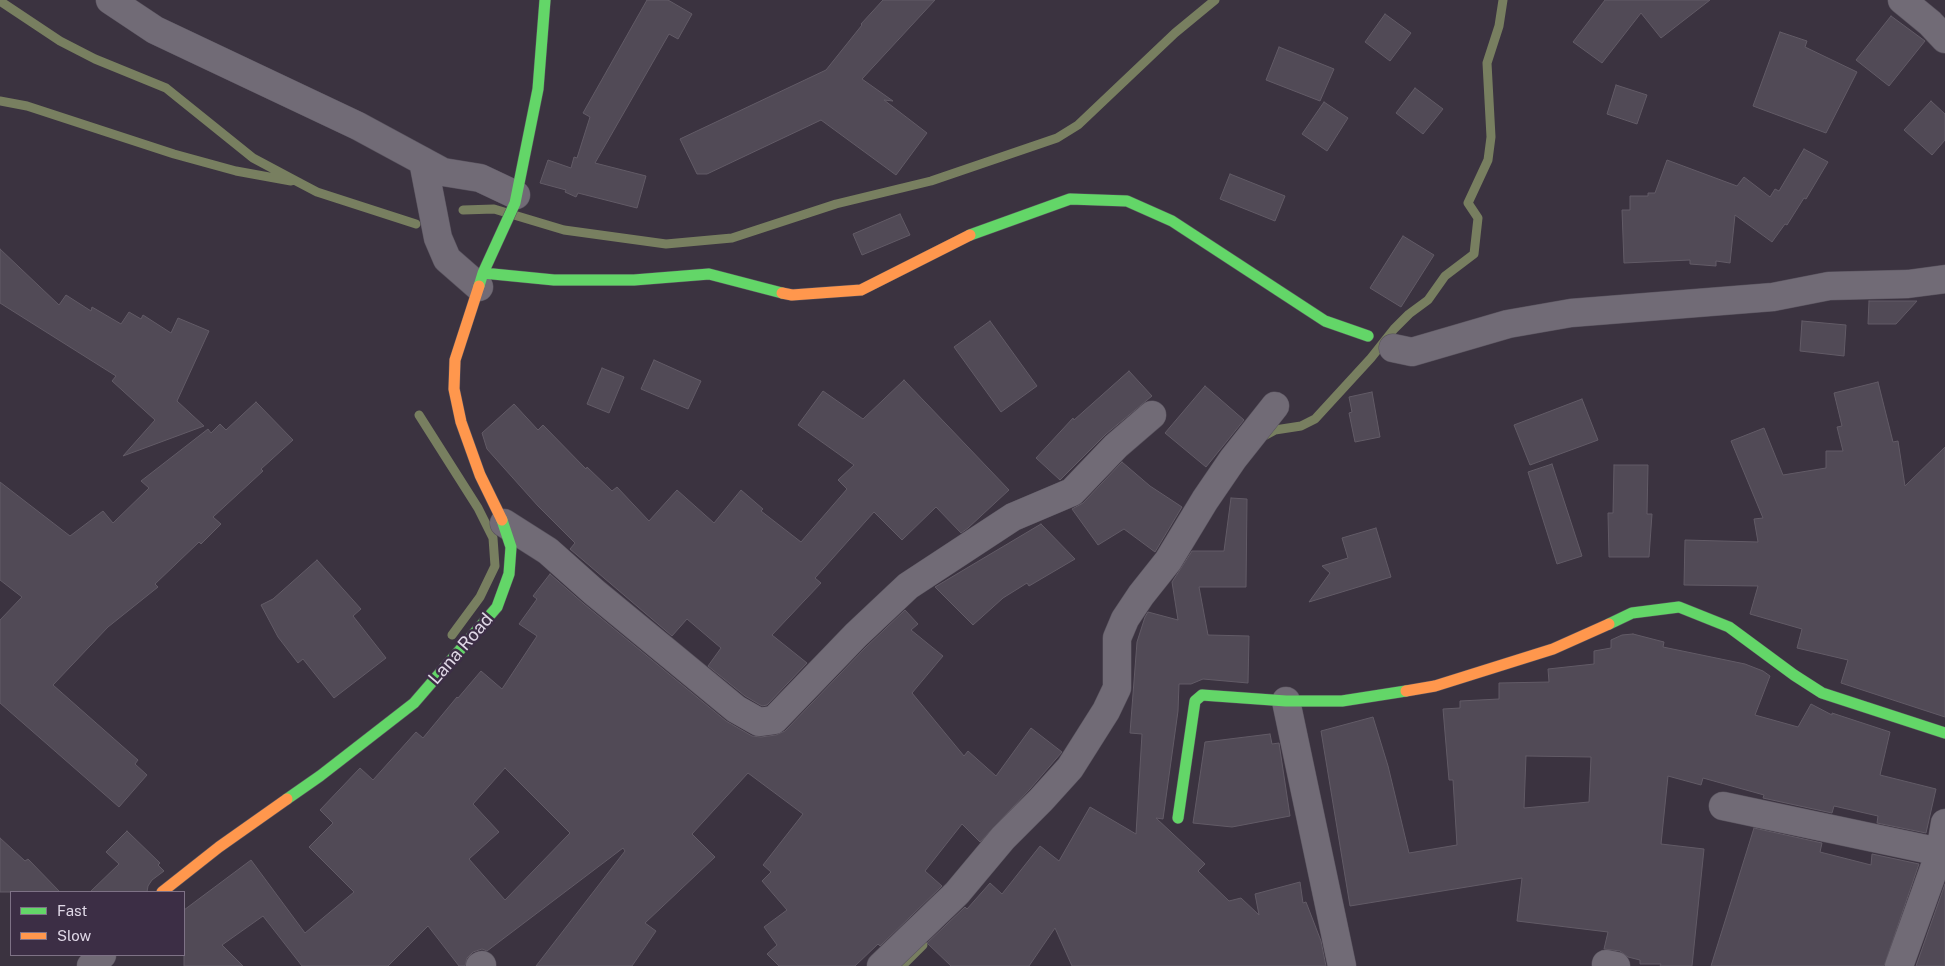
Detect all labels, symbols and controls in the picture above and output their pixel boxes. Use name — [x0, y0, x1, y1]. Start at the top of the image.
street label: Lana Road — [424, 609, 498, 689]
legend — [10, 891, 185, 956]
text: Fast — [57, 902, 87, 919]
text: Slow — [57, 927, 91, 944]

